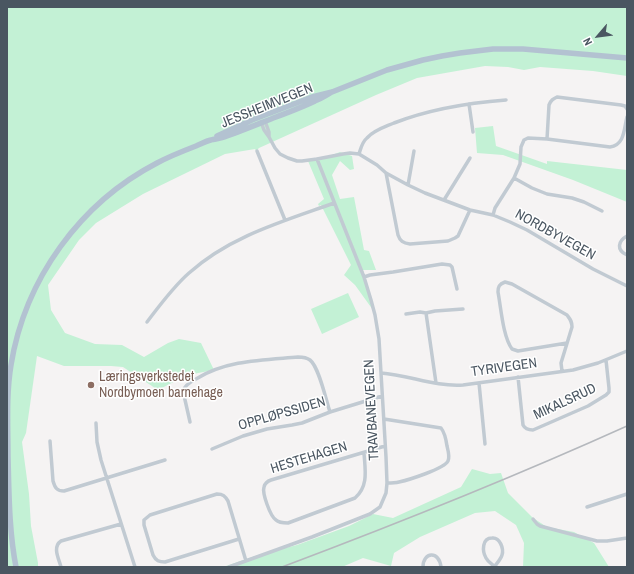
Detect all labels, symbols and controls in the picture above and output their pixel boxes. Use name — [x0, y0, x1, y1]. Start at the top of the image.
north arrow — [578, 16, 618, 56]
text: N — [580, 35, 595, 48]
street label: JESSHEIMVEGEN — [219, 80, 315, 132]
street label: NORDBYVEGEN — [512, 206, 598, 264]
street label: TYRIVEGEN — [470, 355, 538, 381]
street label: TRAVBANEVEGEN — [361, 359, 383, 461]
place label: Læringsverkstedet Nordbymoen barnehage — [99, 369, 223, 402]
marker: Læringsverkstedet Nordbymoen barnehage — [86, 380, 96, 390]
street label: MIKALSRUD — [531, 380, 599, 424]
street label: OPPLØPSSIDEN — [236, 394, 328, 434]
street label: HESTEHAGEN — [269, 438, 349, 478]

